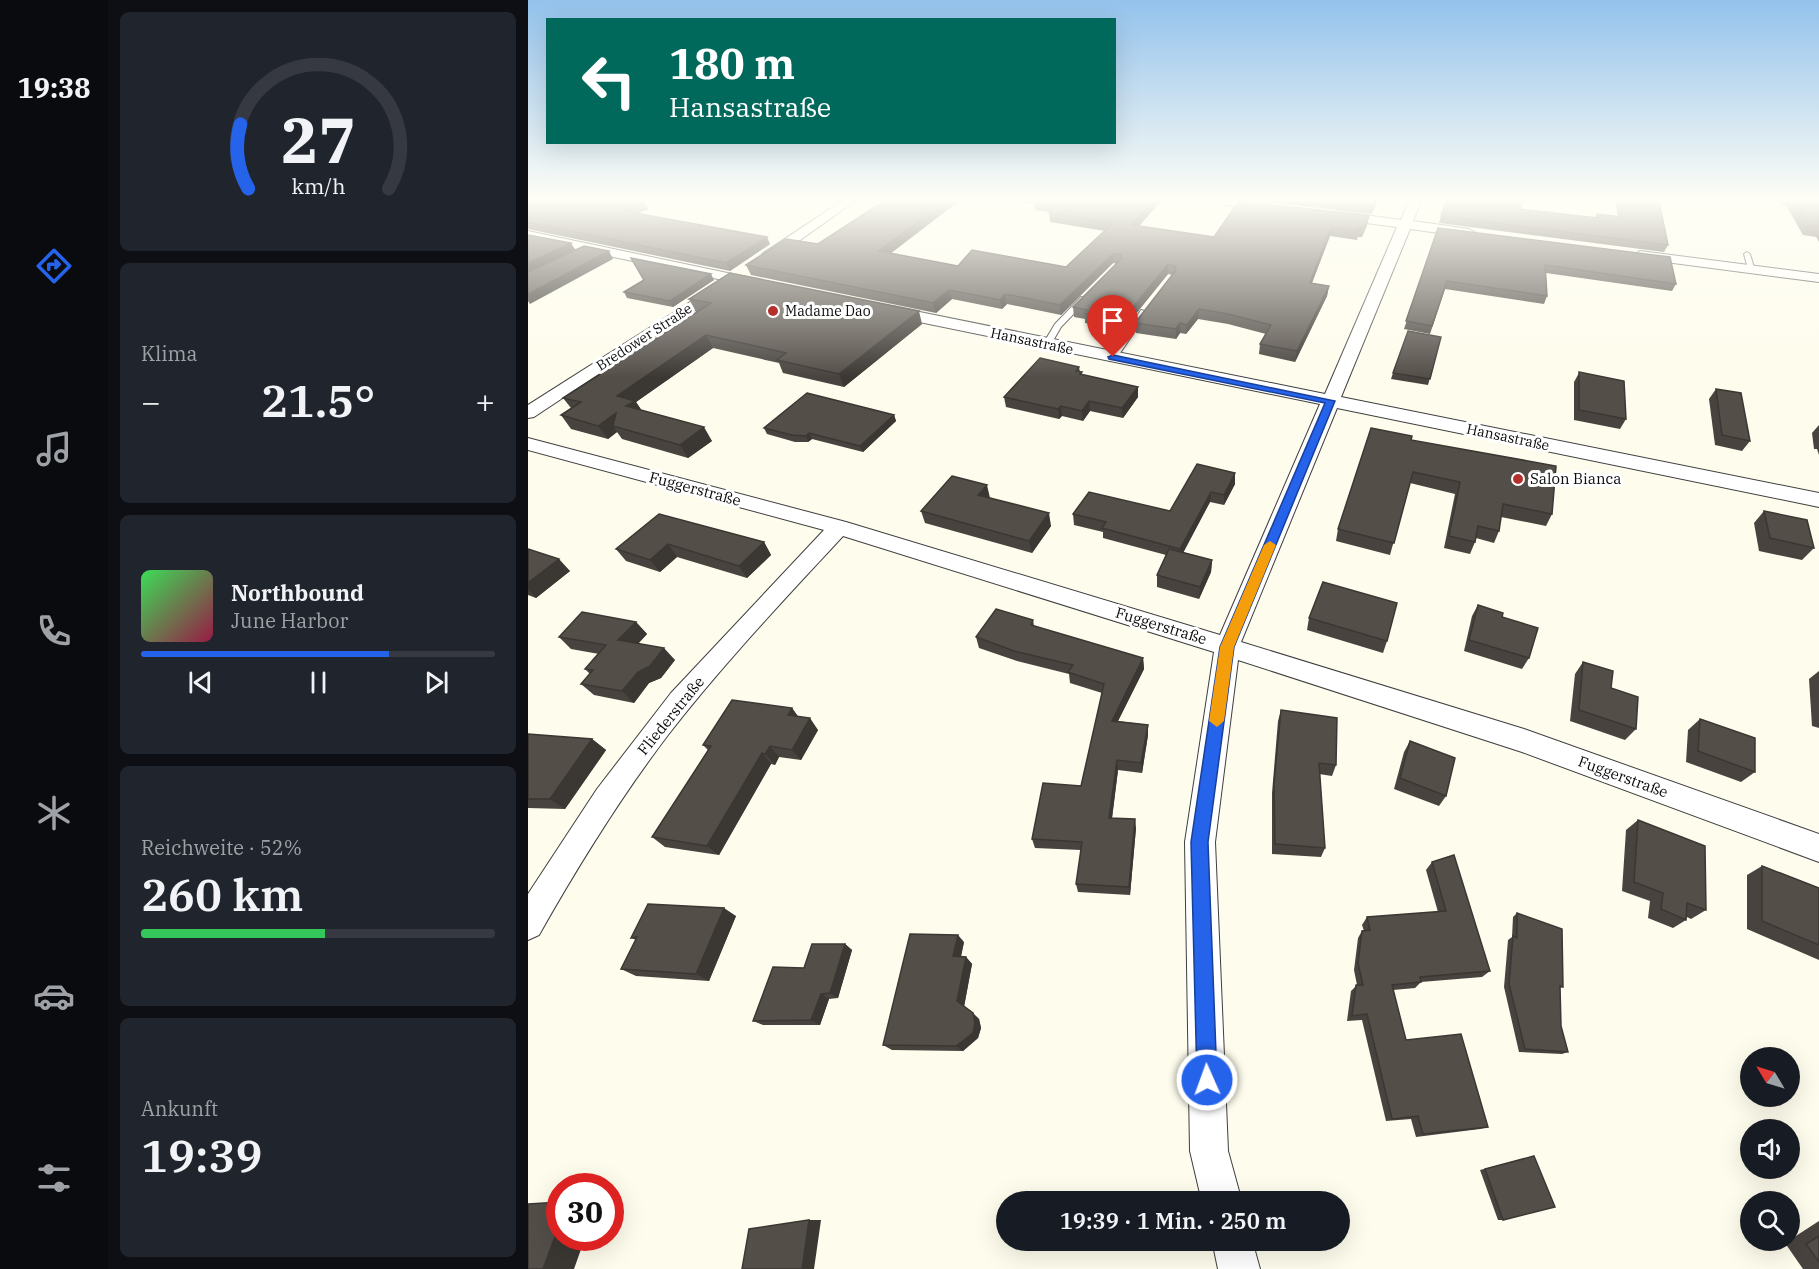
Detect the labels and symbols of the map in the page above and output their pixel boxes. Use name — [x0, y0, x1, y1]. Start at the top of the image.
pin — [1087, 295, 1138, 357]
street label: Bredower Straße — [593, 299, 695, 375]
place label: Madame Dao — [785, 302, 871, 320]
marker: Madame Dao — [766, 304, 780, 318]
street label: Hansastraße — [989, 323, 1075, 359]
street label: Hansastraße — [1465, 419, 1551, 455]
street label: Fuggerstraße — [647, 467, 743, 510]
place label: Salon Bianca — [1530, 469, 1621, 488]
marker: Salon Bianca — [1511, 472, 1525, 486]
street label: Fuggerstraße — [1113, 603, 1209, 648]
street label: Fliederstraße — [633, 673, 708, 759]
street label: Fuggerstraße — [1576, 751, 1671, 802]
north arrow — [1740, 1047, 1800, 1107]
position arrow — [1175, 1048, 1239, 1112]
speed limit sign: 30 — [546, 1173, 624, 1251]

